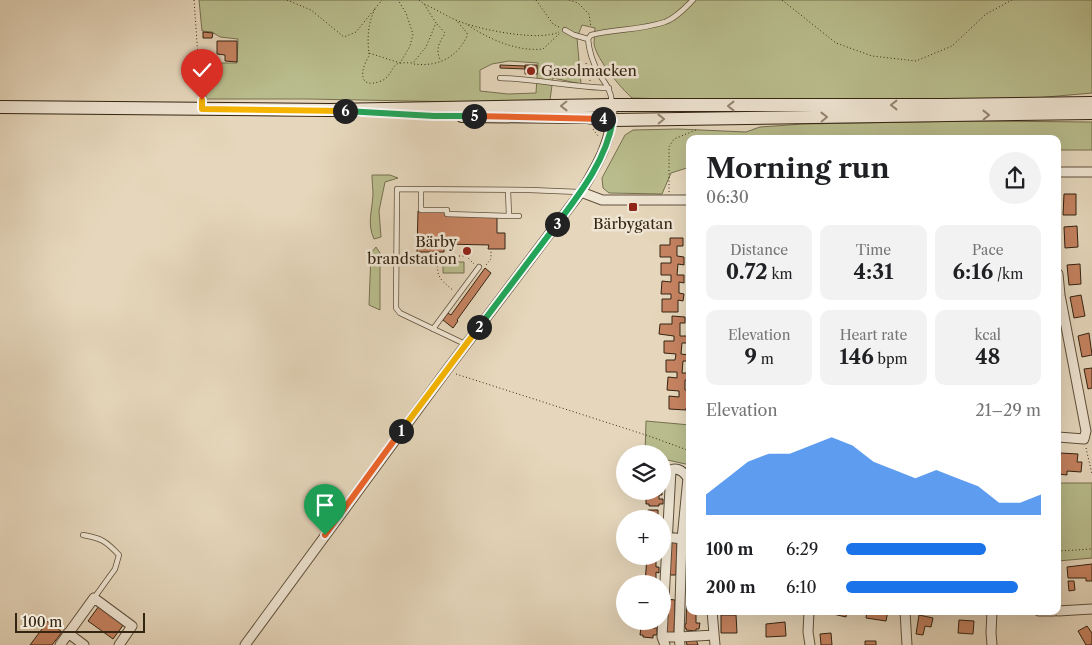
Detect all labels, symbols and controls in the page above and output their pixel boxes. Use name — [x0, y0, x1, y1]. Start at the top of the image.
pin — [181, 49, 223, 100]
icon: check — [188, 56, 216, 84]
place label: Gasolmacken — [541, 61, 637, 80]
marker: Gasolmacken — [525, 65, 537, 77]
pin: 6 — [332, 98, 358, 124]
one-way arrow — [890, 100, 898, 110]
one-way arrow — [559, 101, 567, 111]
one-way arrow — [727, 101, 735, 111]
text: 6 — [341, 102, 350, 120]
pin: 5 — [462, 104, 486, 128]
pin: 4 — [590, 106, 616, 132]
text: 5 — [471, 107, 478, 125]
text: 4 — [599, 110, 608, 128]
one-way arrow — [983, 110, 991, 121]
one-way arrow — [820, 112, 828, 122]
one-way arrow — [658, 114, 666, 124]
text: Morning run — [706, 151, 890, 185]
button: share — [989, 152, 1041, 204]
text: 06:30 — [706, 187, 749, 207]
marker: Bärbygatan — [627, 201, 639, 213]
pin: 3 — [544, 212, 570, 236]
place label: Bärbygatan — [593, 214, 674, 233]
text: 3 — [554, 215, 561, 233]
place label: Bärby brandstation — [367, 232, 458, 268]
text: Distance — [730, 241, 788, 259]
text: Time — [856, 241, 891, 259]
text: Pace — [972, 241, 1004, 259]
marker: Bärby brandstation — [461, 245, 473, 257]
text: 0.72 — [726, 259, 768, 284]
text: 4:31 — [853, 259, 893, 284]
text: 6:16 — [952, 259, 993, 284]
text: km — [768, 265, 793, 283]
text: /km — [993, 265, 1023, 283]
pin: 2 — [466, 314, 492, 340]
text: 2 — [475, 318, 484, 336]
text: Elevation — [728, 326, 790, 344]
text: Heart rate — [840, 326, 907, 344]
text: kcal — [975, 326, 1001, 344]
text: 9 — [745, 344, 757, 369]
text: 146 — [839, 344, 874, 369]
text: 48 — [975, 344, 1001, 369]
text: m — [757, 350, 774, 368]
text: bpm — [874, 350, 908, 368]
text: Elevation — [706, 400, 777, 420]
text: 21–29 m — [975, 400, 1041, 420]
pin: 1 — [388, 418, 414, 444]
text: 1 — [398, 422, 405, 440]
map controls — [616, 445, 671, 630]
button: layers — [616, 445, 671, 500]
pin — [304, 484, 346, 535]
icon: arrive — [311, 491, 339, 519]
button: + — [616, 510, 671, 565]
text: 100 m — [706, 539, 753, 559]
text: 6:29 — [786, 539, 818, 559]
button: − — [616, 575, 671, 630]
text: 200 m — [706, 577, 756, 597]
text: 6:10 — [786, 577, 817, 597]
scale bar — [15, 610, 145, 633]
text: 100 m — [22, 613, 62, 631]

